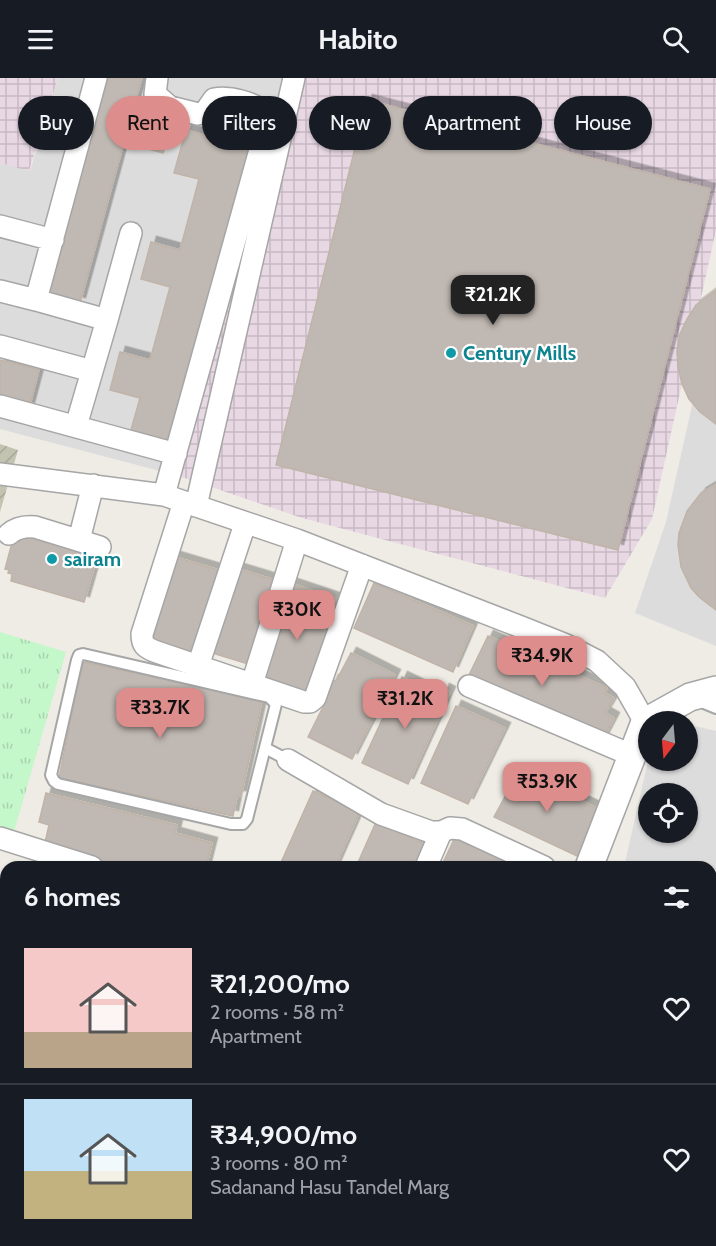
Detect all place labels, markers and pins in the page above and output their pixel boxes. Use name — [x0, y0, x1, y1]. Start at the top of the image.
pin: ₹21.2K — [444, 275, 542, 326]
place label: Century Mills — [463, 341, 576, 365]
marker: Century Mills — [444, 346, 458, 360]
place label: sairam — [64, 547, 121, 571]
marker: sairam — [45, 552, 59, 566]
pin: ₹30K — [261, 590, 333, 641]
pin: ₹34.9K — [493, 636, 591, 687]
pin: ₹31.2K — [356, 679, 454, 730]
pin: ₹33.7K — [111, 688, 209, 739]
pin: ₹53.9K — [498, 762, 596, 813]

